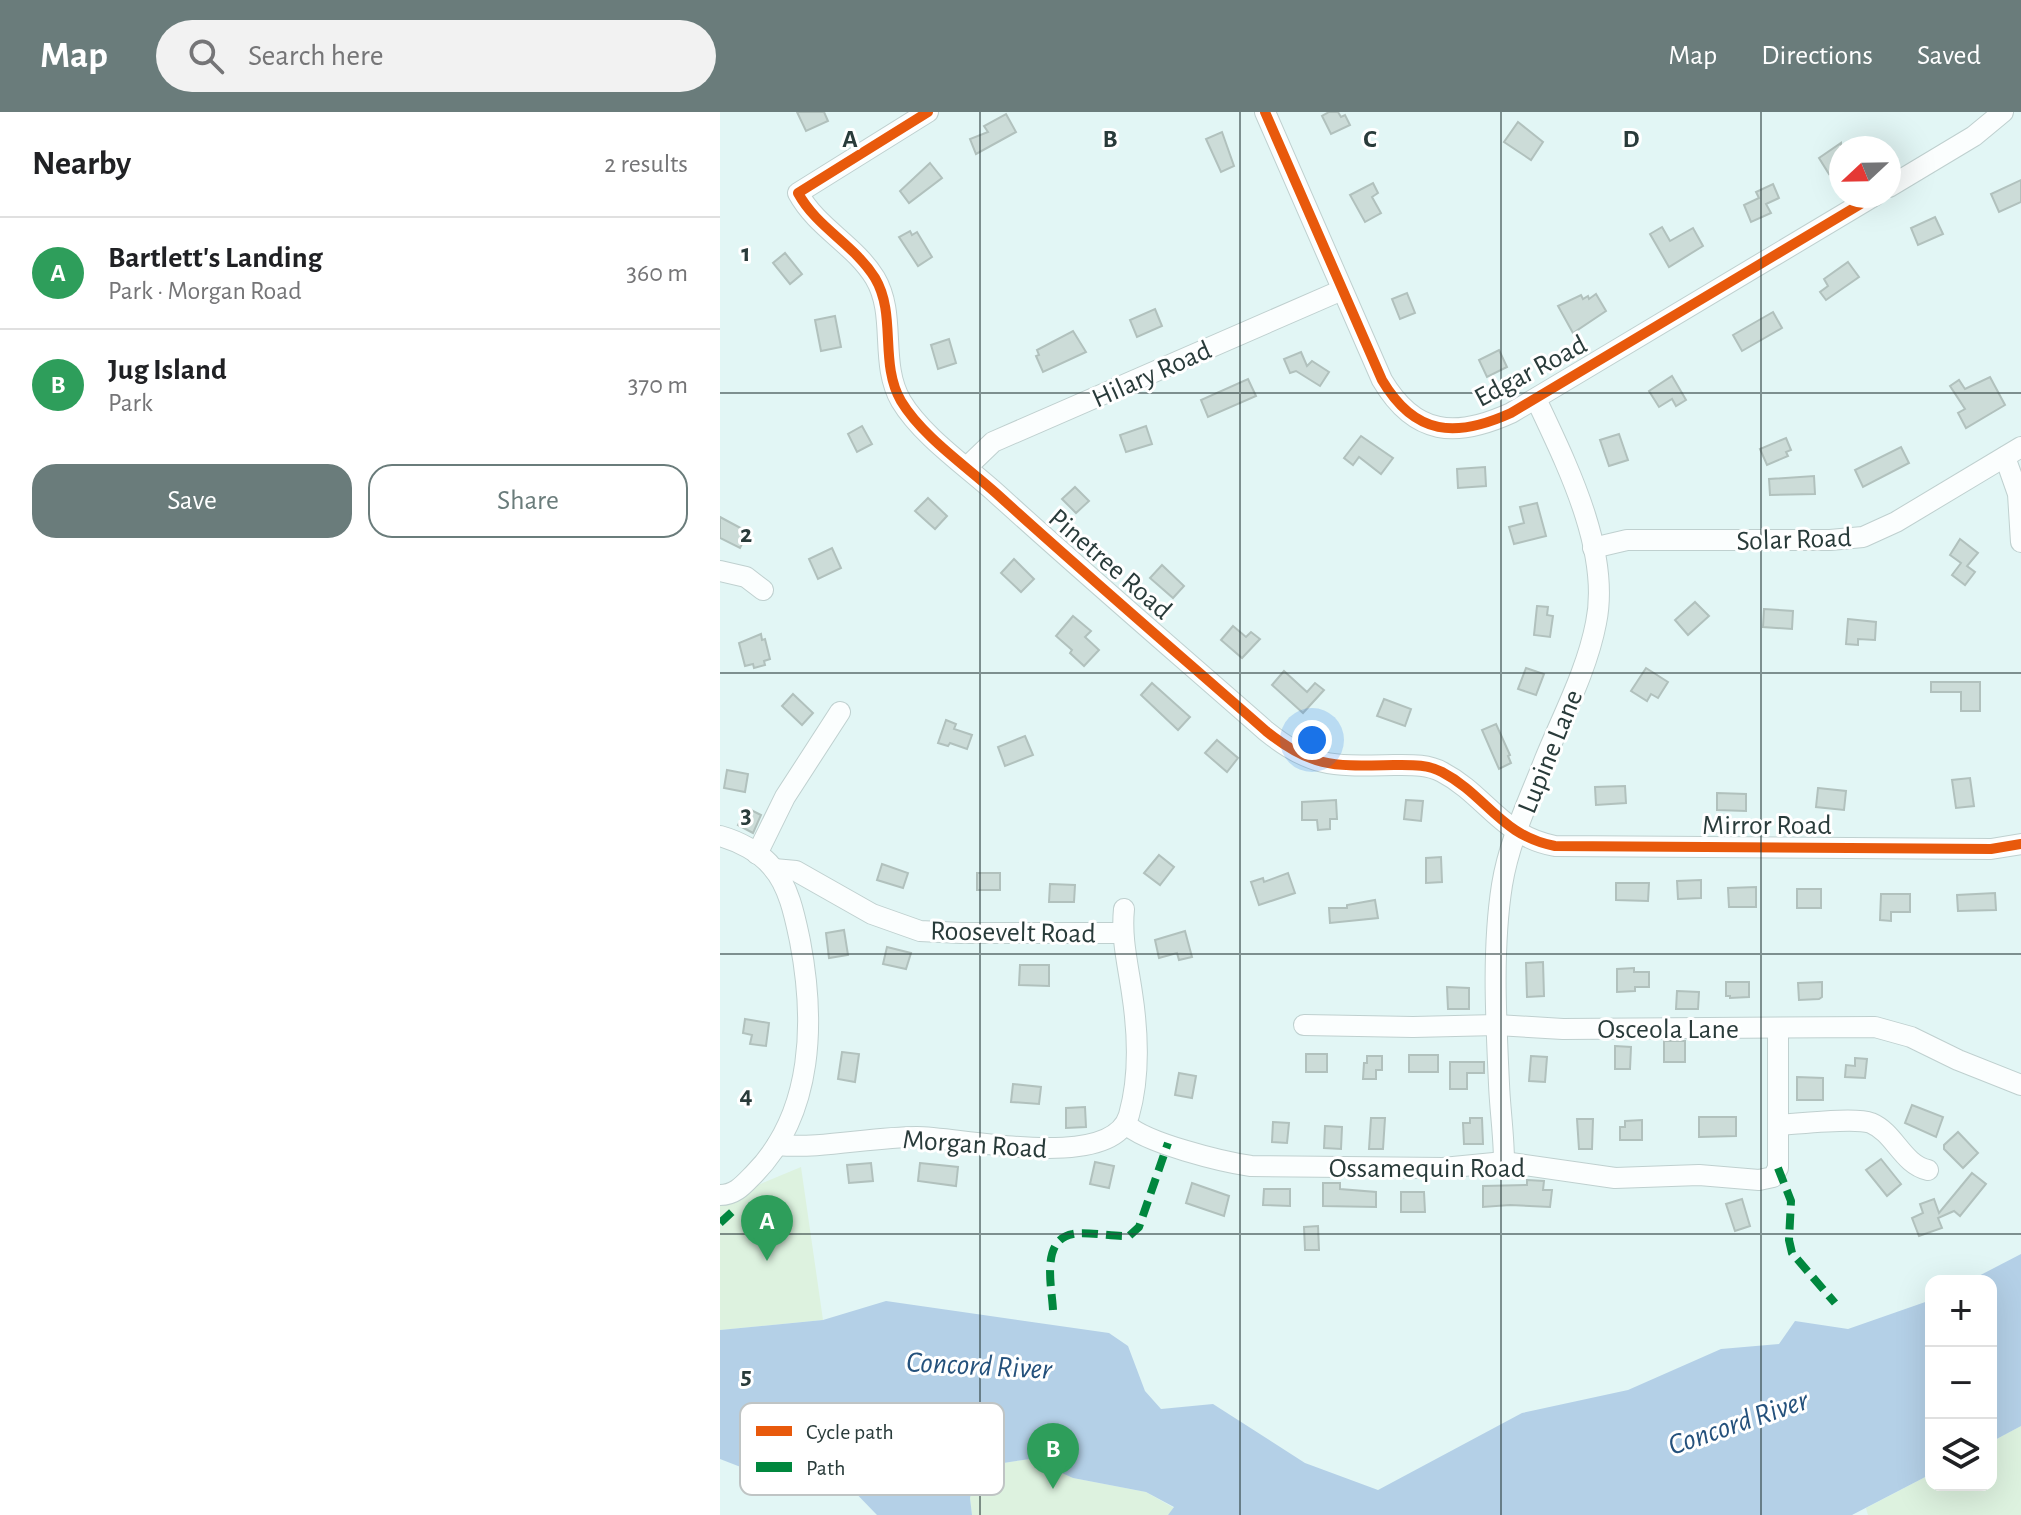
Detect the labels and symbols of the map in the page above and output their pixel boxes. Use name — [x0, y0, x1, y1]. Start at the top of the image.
text: A — [842, 126, 858, 152]
text: B — [1102, 126, 1118, 152]
text: C — [1363, 126, 1377, 152]
text: D — [1622, 126, 1640, 152]
north arrow — [1829, 136, 1901, 208]
text: 1 — [741, 240, 751, 266]
street label: Edgar Road — [1470, 331, 1592, 413]
street label: Hilary Road — [1088, 336, 1216, 413]
street label: Pinetree Road — [1043, 504, 1177, 625]
text: 2 — [740, 521, 752, 547]
street label: Solar Road — [1736, 524, 1852, 556]
street label: Lupine Lane — [1513, 686, 1588, 818]
your location — [1292, 720, 1332, 760]
text: 3 — [740, 802, 752, 828]
street label: Mirror Road — [1702, 812, 1832, 840]
street label: Roosevelt Road — [930, 918, 1096, 948]
street label: Osceola Lane — [1597, 1016, 1739, 1044]
text: 4 — [739, 1082, 753, 1108]
street label: Morgan Road — [902, 1126, 1048, 1164]
street label: Ossamequin Road — [1329, 1155, 1525, 1183]
pin: A — [741, 1195, 793, 1261]
water label: Concord River — [905, 1347, 1054, 1385]
text: 5 — [740, 1363, 752, 1389]
water label: Concord River — [1665, 1385, 1813, 1461]
legend — [740, 1403, 1004, 1495]
text: Cycle path — [806, 1421, 894, 1443]
pin: B — [1027, 1423, 1079, 1489]
text: Path — [806, 1457, 846, 1479]

